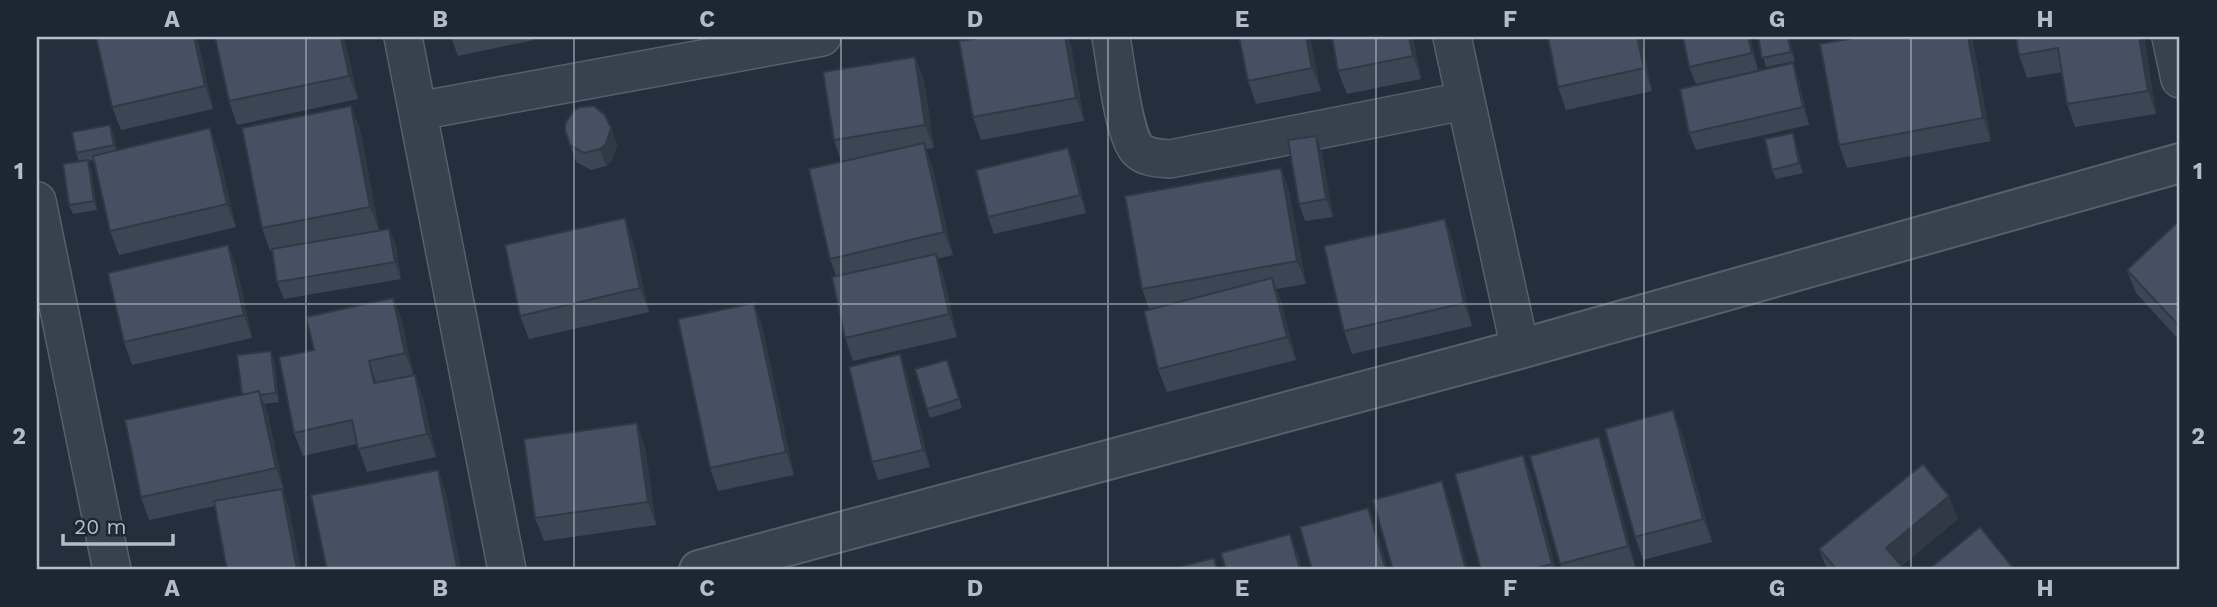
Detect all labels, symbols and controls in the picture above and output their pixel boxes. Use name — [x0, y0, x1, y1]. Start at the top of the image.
text: A — [164, 6, 180, 33]
text: B — [432, 6, 448, 33]
text: C — [699, 6, 715, 33]
text: D — [967, 6, 983, 33]
text: E — [1235, 6, 1249, 33]
text: F — [1503, 6, 1517, 33]
text: G — [1769, 6, 1785, 33]
text: H — [2036, 6, 2054, 33]
text: 1 — [14, 158, 24, 185]
text: 1 — [2193, 158, 2203, 185]
text: 2 — [12, 423, 26, 450]
text: 2 — [2191, 423, 2205, 450]
scale bar — [63, 502, 173, 546]
text: 20 m — [74, 514, 126, 539]
text: A — [164, 575, 180, 602]
text: B — [432, 575, 448, 602]
text: C — [699, 575, 715, 602]
text: D — [967, 575, 983, 602]
text: E — [1235, 575, 1249, 602]
text: F — [1503, 575, 1517, 602]
text: G — [1769, 575, 1785, 602]
text: H — [2036, 575, 2054, 602]

